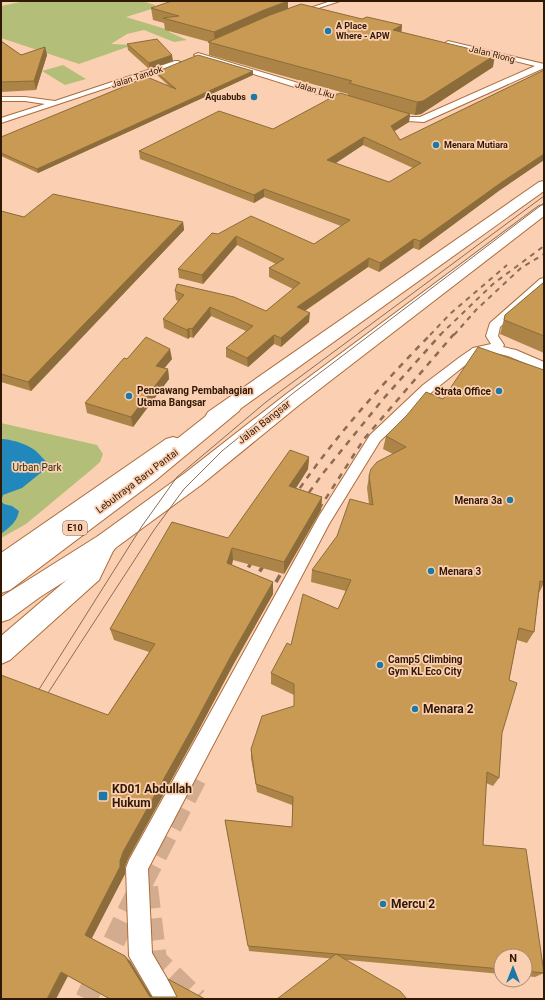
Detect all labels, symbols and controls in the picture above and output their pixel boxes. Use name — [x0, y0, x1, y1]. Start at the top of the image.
place label: A Place Where - APW — [336, 21, 390, 41]
marker: A Place Where - APW — [323, 26, 333, 36]
street label: Jalan Riong — [468, 43, 516, 65]
street label: Jalan Tandok — [110, 64, 164, 90]
street label: Jalan Liku — [294, 79, 336, 101]
place label: Aquabubs — [205, 92, 246, 102]
marker: Aquabubs — [249, 92, 259, 102]
marker: Menara Mutiara — [431, 140, 441, 150]
place label: Menara Mutiara — [444, 140, 508, 150]
place label: Pencawang Pembahagian Utama Bangsar — [137, 385, 254, 408]
place label: Strata Office — [435, 386, 492, 397]
marker: Strata Office — [494, 386, 504, 396]
marker: Pencawang Pembahagian Utama Bangsar — [124, 391, 134, 401]
street label: Jalan Bangsar — [236, 398, 293, 446]
street label: Lebuhraya Baru Pantai — [94, 447, 180, 515]
park label: Urban Park — [12, 462, 62, 473]
place label: Menara 3a — [454, 495, 503, 506]
marker: Menara 3a — [505, 495, 515, 505]
road number: E10 — [63, 521, 87, 535]
marker: Menara 3 — [426, 566, 436, 576]
place label: Menara 3 — [439, 566, 481, 577]
place label: Camp5 Climbing Gym KL Eco City — [388, 654, 463, 677]
marker: Camp5 Climbing Gym KL Eco City — [375, 660, 385, 670]
place label: Menara 2 — [423, 702, 474, 716]
marker: Menara 2 — [410, 704, 420, 714]
place label: KD01 Abdullah Hukum — [112, 782, 192, 810]
marker: KD01 Abdullah Hukum — [97, 790, 109, 802]
place label: Mercu 2 — [391, 897, 435, 911]
marker: Mercu 2 — [378, 899, 388, 909]
north arrow — [493, 948, 533, 988]
text: N — [509, 952, 517, 965]

